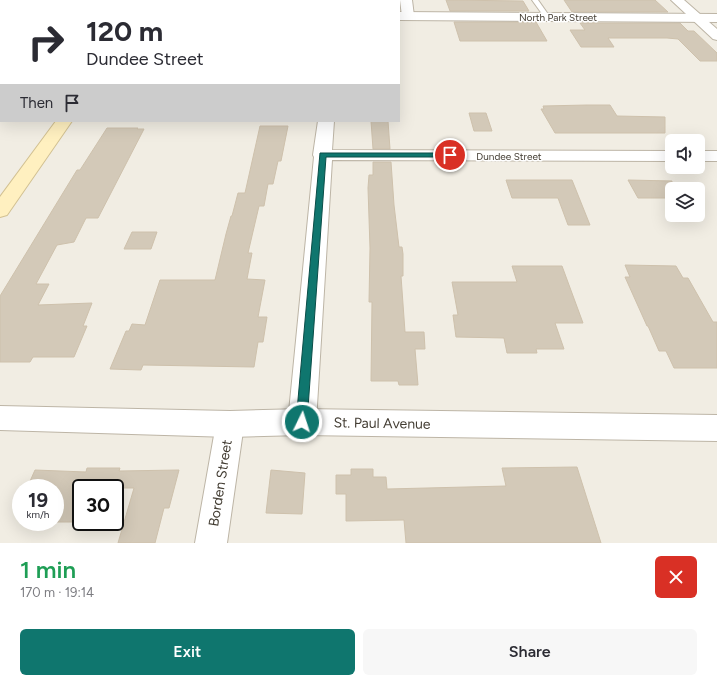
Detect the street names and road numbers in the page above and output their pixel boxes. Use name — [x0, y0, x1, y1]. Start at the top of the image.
street label: North Park Street — [519, 11, 597, 24]
street label: Dundee Street — [476, 150, 542, 163]
street label: St. Paul Avenue — [333, 414, 431, 433]
street label: Borden Street — [205, 438, 236, 528]

